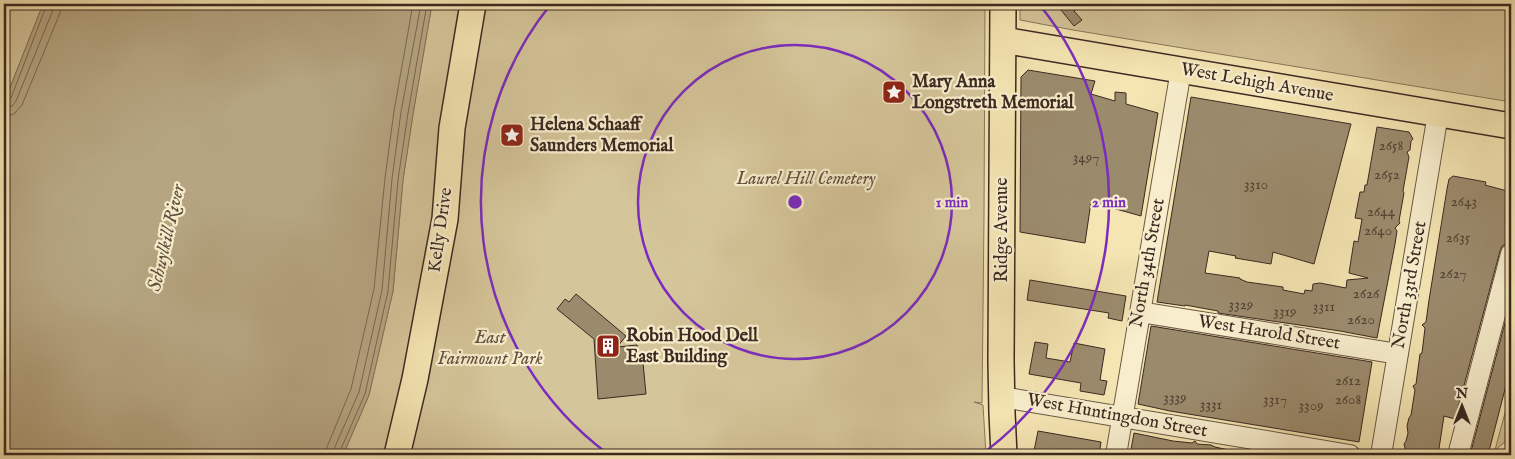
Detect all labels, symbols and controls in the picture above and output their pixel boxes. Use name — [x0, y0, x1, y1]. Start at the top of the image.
street label: West Lehigh Avenue — [1179, 58, 1335, 108]
place label: Mary Anna Longstreth Memorial — [912, 71, 1075, 115]
place icon: Mary Anna Longstreth Memorial — [881, 79, 907, 105]
place label: Helena Schaaff Saunders Memorial — [530, 114, 674, 158]
place icon: Helena Schaaff Saunders Memorial — [499, 122, 525, 148]
house number: 2658 — [1379, 136, 1403, 155]
house number: 3497 — [1073, 148, 1099, 167]
house number: 2652 — [1374, 165, 1400, 184]
park label: Laurel Hill Cemetery — [736, 168, 876, 191]
house number: 3310 — [1244, 175, 1268, 194]
street label: Ridge Avenue — [991, 178, 1014, 282]
water label: Schuylkill River — [143, 181, 191, 294]
street label: Kelly Drive — [424, 186, 458, 274]
house number: 2643 — [1451, 192, 1477, 211]
centre of rings — [786, 193, 804, 211]
text: 1 min — [936, 193, 968, 212]
text: 2 min — [1092, 193, 1126, 212]
street label: North 34th Street — [1125, 197, 1171, 329]
house number: 2644 — [1367, 202, 1396, 221]
street label: North 33rd Street — [1387, 219, 1433, 351]
house number: 2640 — [1364, 221, 1392, 240]
house number: 2635 — [1446, 228, 1471, 247]
house number: 2627 — [1439, 264, 1467, 283]
house number: 2626 — [1353, 284, 1380, 303]
house number: 3329 — [1229, 295, 1253, 314]
house number: 3311 — [1313, 297, 1335, 316]
house number: 3319 — [1273, 302, 1297, 321]
street label: West Harold Street — [1196, 310, 1342, 356]
house number: 2620 — [1347, 310, 1375, 329]
place label: Robin Hood Dell East Building — [626, 325, 759, 369]
park label: East Fairmount Park — [437, 327, 543, 371]
building icon: Robin Hood Dell East Building — [595, 333, 621, 359]
house number: 2612 — [1335, 371, 1361, 390]
north arrow — [1438, 382, 1488, 432]
text: N — [1455, 385, 1468, 403]
house number: 3339 — [1163, 388, 1187, 407]
street label: West Huntingdon Street — [1025, 389, 1209, 443]
house number: 3317 — [1263, 390, 1287, 409]
house number: 2608 — [1335, 390, 1361, 409]
house number: 3331 — [1200, 395, 1222, 414]
house number: 3309 — [1298, 396, 1324, 415]

